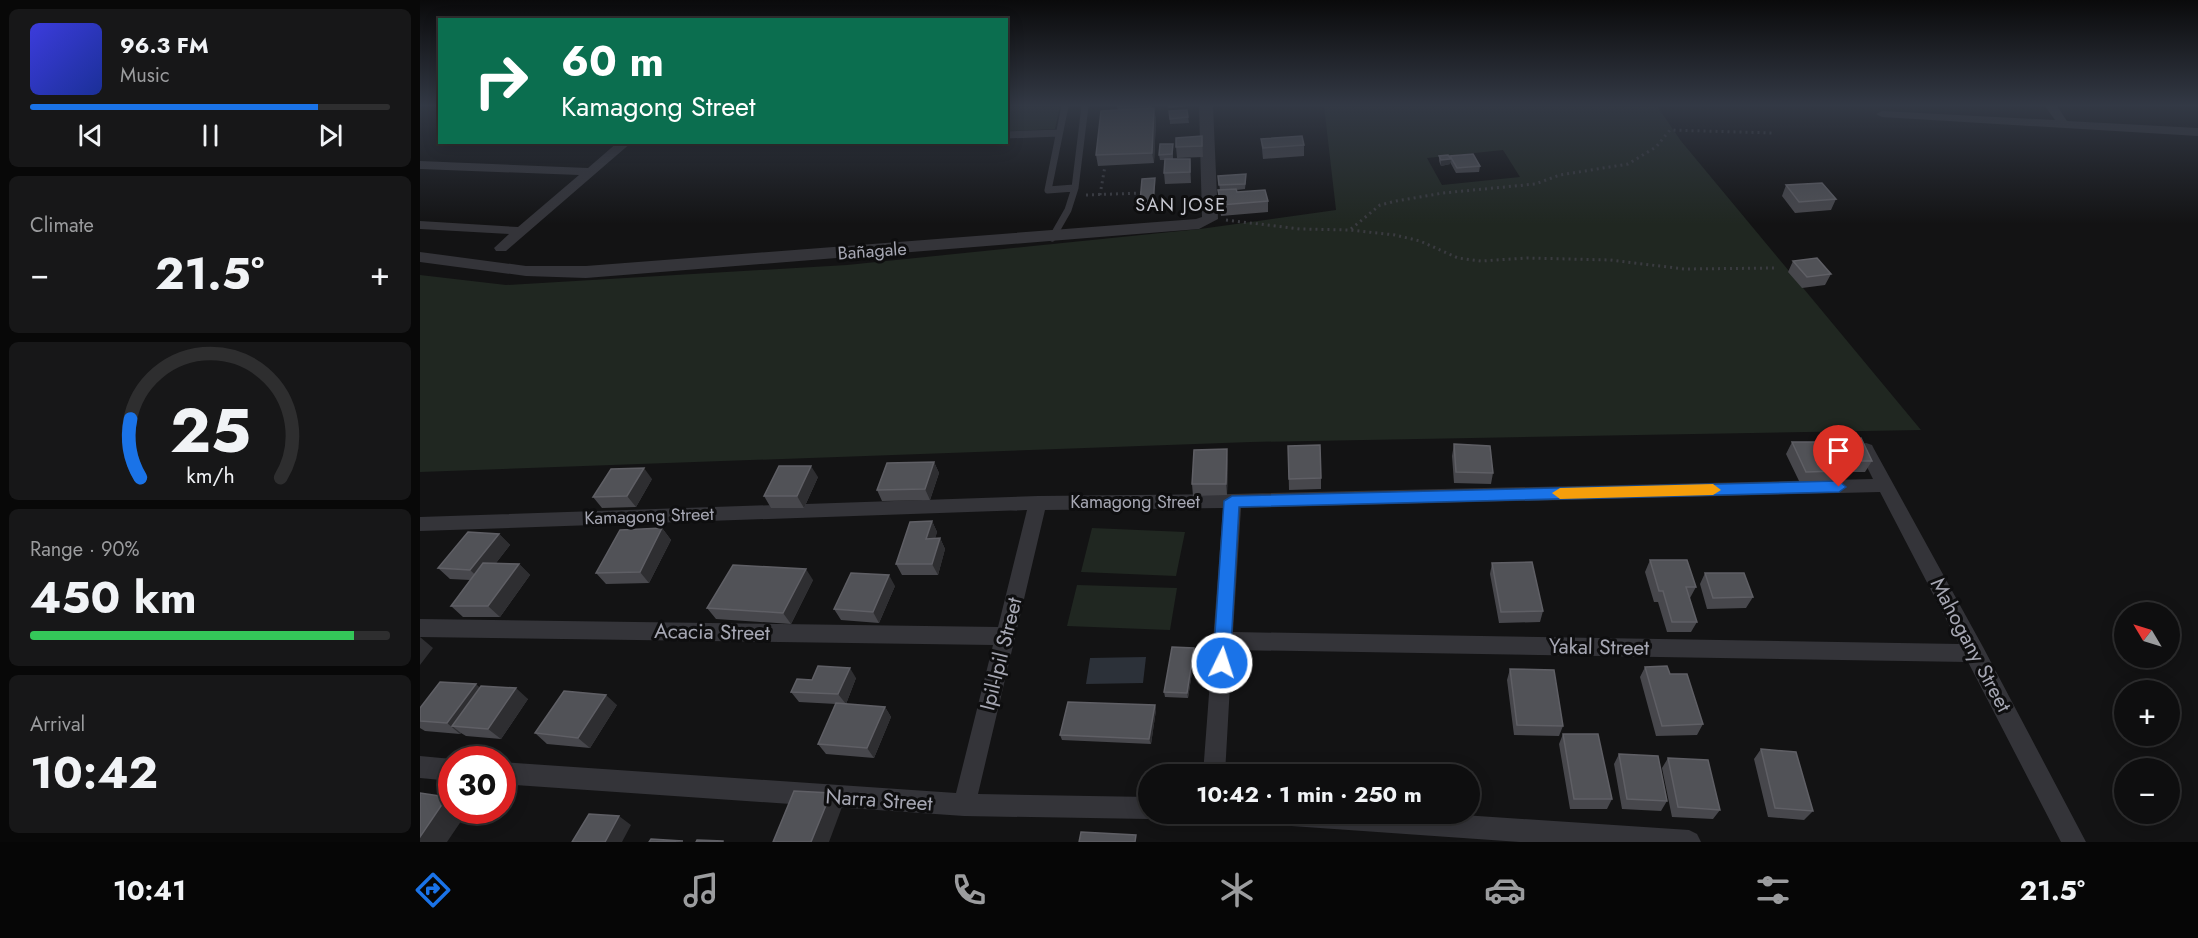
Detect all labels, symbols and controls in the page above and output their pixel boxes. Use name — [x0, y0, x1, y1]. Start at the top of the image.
text: 96.3 FM — [120, 29, 209, 61]
text: 60 m — [561, 31, 664, 92]
icon: right — [462, 42, 540, 120]
text: Music — [120, 61, 170, 90]
text: Kamagong Street — [561, 87, 756, 126]
icon: previous — [74, 119, 107, 152]
icon: pause — [194, 119, 227, 152]
icon: next — [314, 119, 347, 152]
district label: SAN JOSE — [1135, 192, 1227, 218]
text: Climate — [30, 211, 94, 240]
street label: Bañagale — [837, 236, 907, 266]
text: 21.5° — [155, 241, 264, 306]
text: − — [30, 250, 49, 297]
text: + — [370, 250, 390, 297]
text: 25 — [169, 385, 251, 475]
pin — [1813, 425, 1864, 487]
icon: arrive — [1822, 434, 1855, 467]
text: km/h — [186, 460, 234, 491]
street label: Kamagong Street — [1070, 489, 1201, 515]
street label: Kamagong Street — [584, 501, 715, 531]
text: Range · 90% — [30, 535, 140, 564]
text: 450 km — [30, 565, 197, 630]
street label: Mahogany Street — [1923, 573, 2019, 717]
street label: Ipil-Ipil Street — [972, 594, 1030, 714]
north arrow — [2114, 602, 2180, 668]
map controls — [2114, 602, 2180, 824]
street label: Acacia Street — [654, 616, 770, 648]
position arrow — [1190, 631, 1254, 695]
street label: Yakal Street — [1549, 631, 1649, 663]
button: + — [2114, 680, 2180, 746]
text: Arrival — [30, 710, 85, 739]
text: 10:42 — [30, 740, 158, 805]
speed limit sign: 30 — [438, 746, 516, 824]
button: − — [2114, 758, 2180, 824]
text: 10:42 · 1 min · 250 m — [1196, 778, 1422, 810]
street label: Narra Street — [824, 781, 934, 819]
icon: directions — [412, 869, 454, 911]
icon: music — [680, 869, 722, 911]
icon: phone — [948, 869, 990, 911]
icon: climate — [1216, 869, 1258, 911]
icon: car — [1484, 869, 1526, 911]
icon: filters — [1752, 869, 1794, 911]
text: 10:41 — [113, 871, 186, 910]
text: 21.5° — [2019, 871, 2085, 910]

